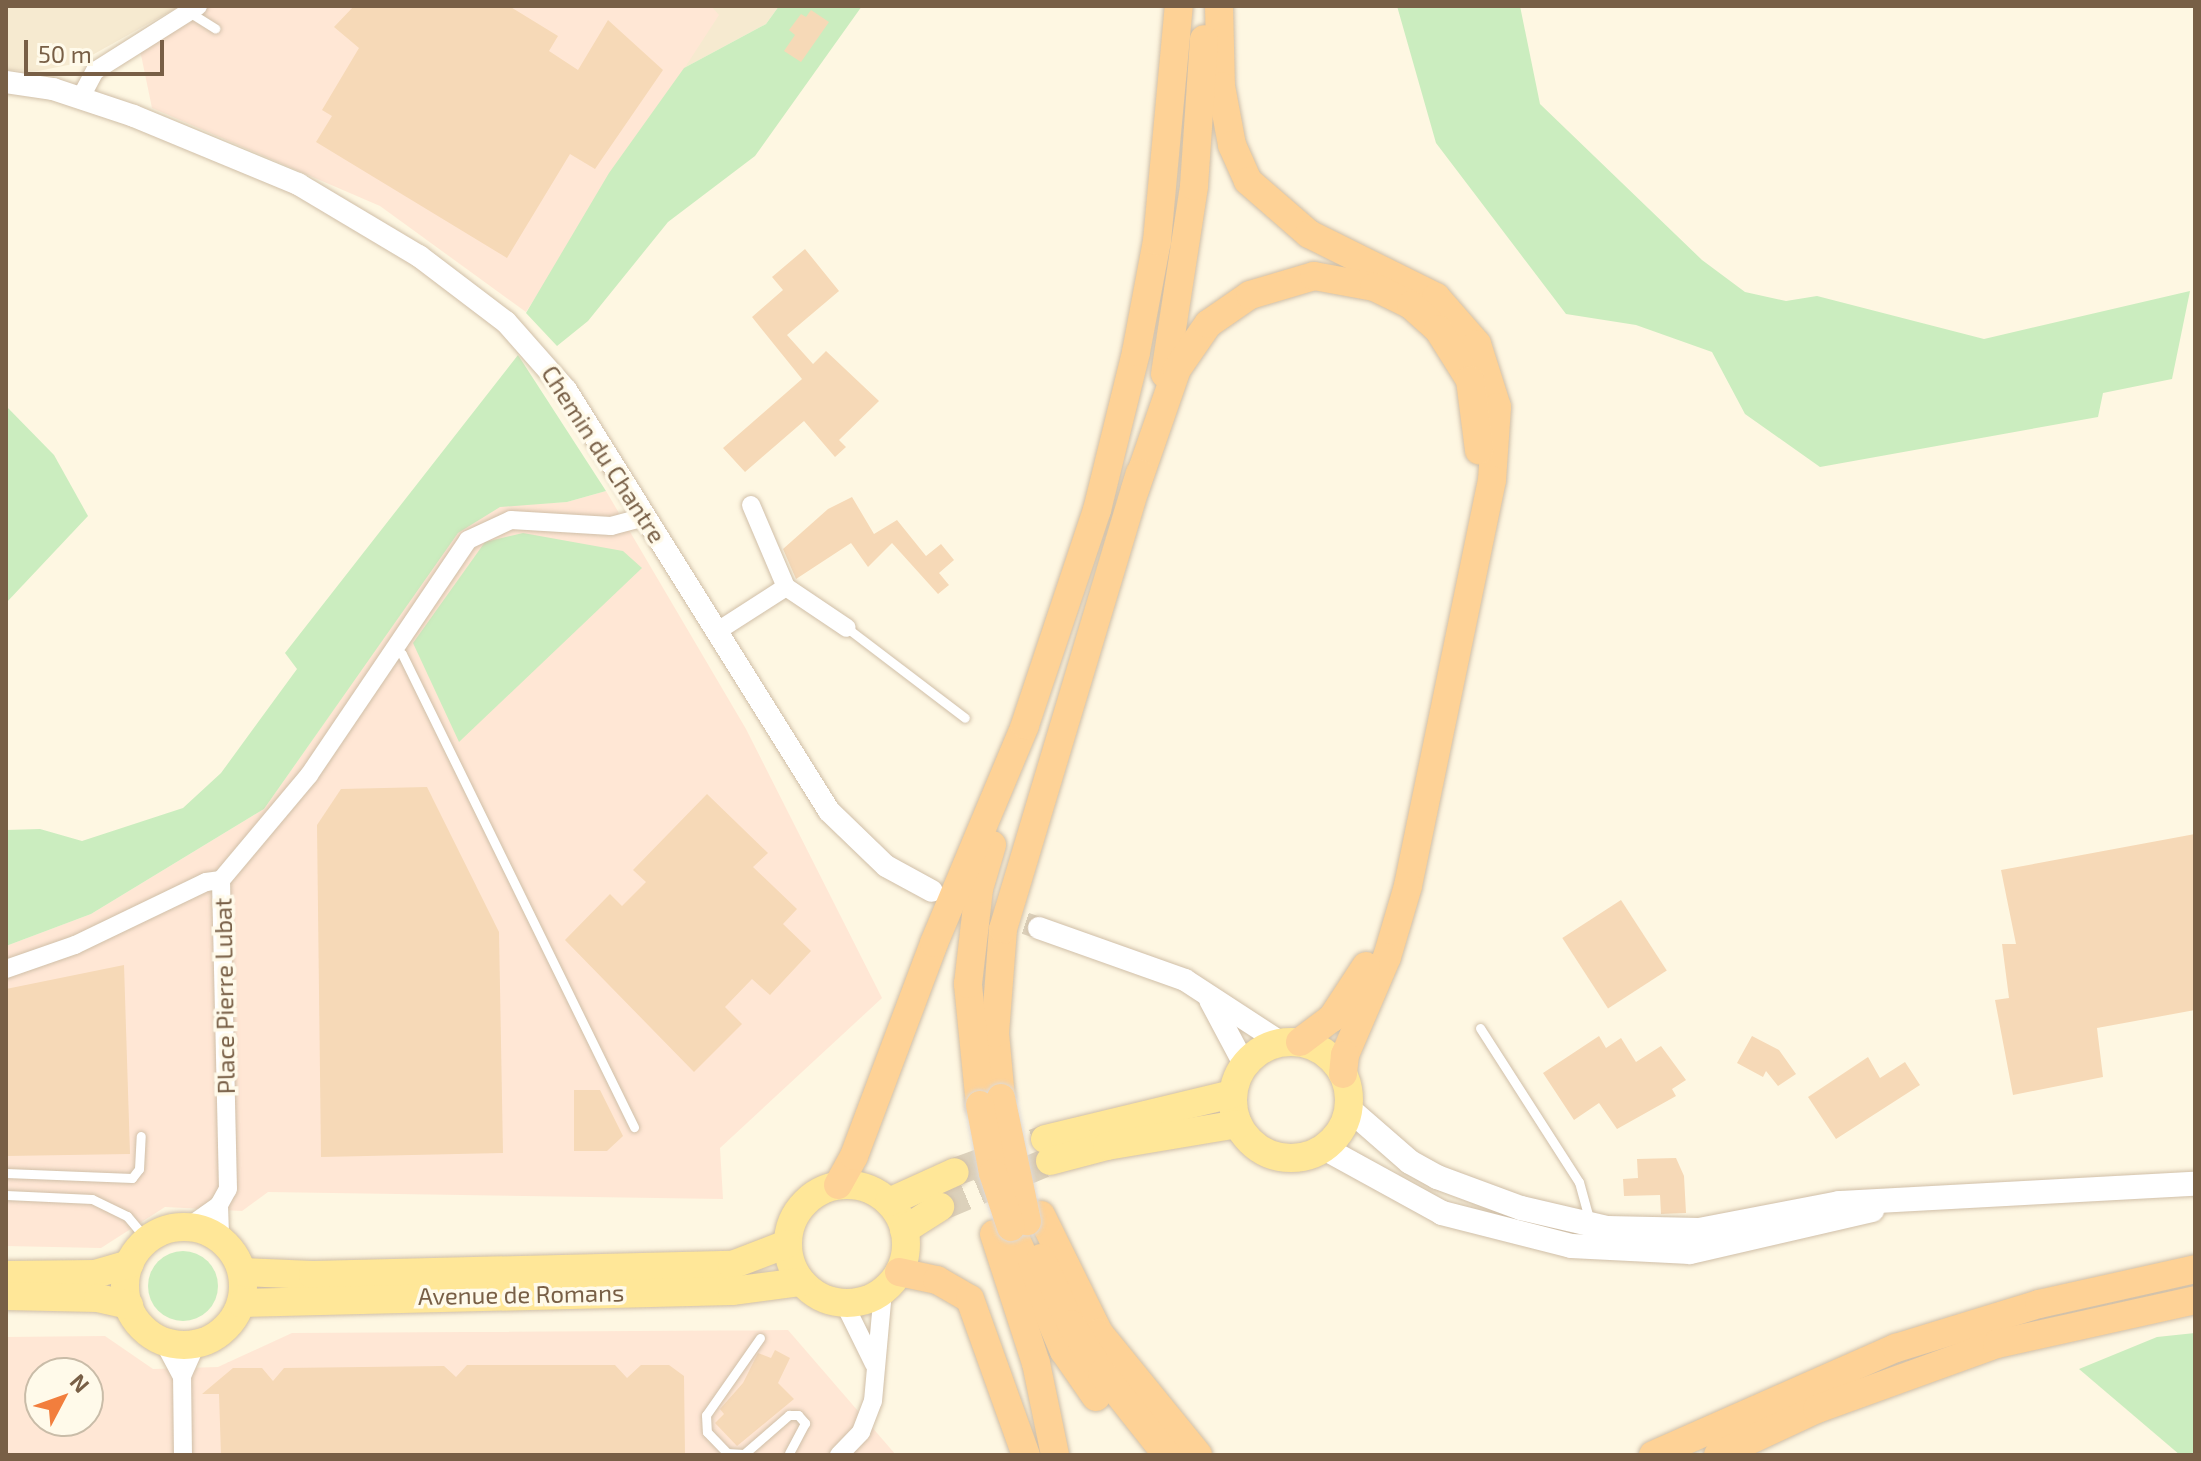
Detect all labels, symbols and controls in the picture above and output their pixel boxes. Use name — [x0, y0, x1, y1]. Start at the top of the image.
scale bar — [28, 24, 168, 74]
text: 50 m — [38, 39, 92, 68]
street label: Chemin du Chantre — [536, 360, 672, 548]
street label: Place Pierre Lubat — [208, 898, 240, 1094]
street label: Avenue de Romans — [418, 1278, 624, 1310]
north arrow — [24, 1357, 104, 1437]
text: N — [66, 1368, 96, 1397]

